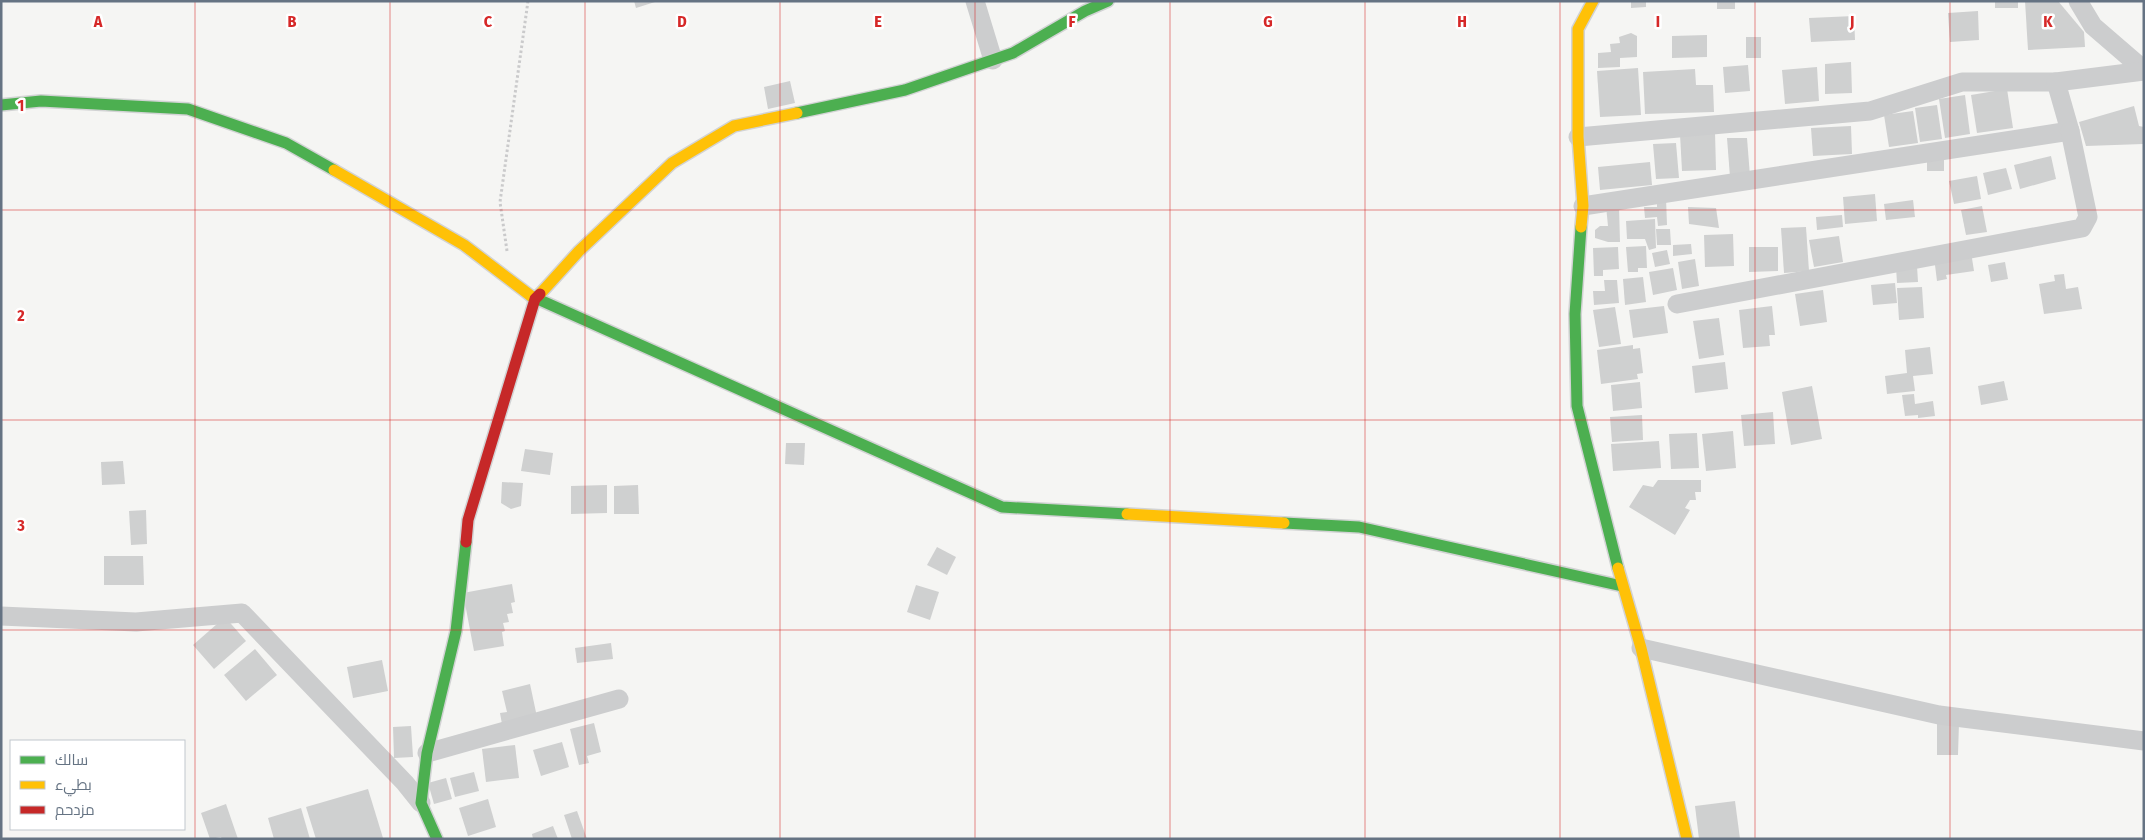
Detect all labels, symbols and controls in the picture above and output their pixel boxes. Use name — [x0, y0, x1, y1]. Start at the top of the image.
text: A — [93, 12, 103, 31]
text: B — [288, 12, 297, 31]
text: C — [484, 12, 493, 31]
text: D — [677, 12, 687, 31]
text: E — [874, 12, 882, 31]
text: F — [1068, 12, 1076, 31]
text: G — [1263, 12, 1273, 31]
text: H — [1457, 12, 1467, 31]
text: I — [1656, 12, 1660, 31]
text: J — [1849, 12, 1854, 31]
text: K — [2043, 12, 2053, 31]
text: 1 — [18, 96, 24, 115]
text: 2 — [16, 306, 25, 325]
text: 3 — [16, 516, 25, 535]
legend — [10, 740, 185, 830]
text: سالك — [55, 751, 88, 769]
text: بطيء — [55, 776, 92, 797]
text: مزدحم — [55, 801, 95, 820]

